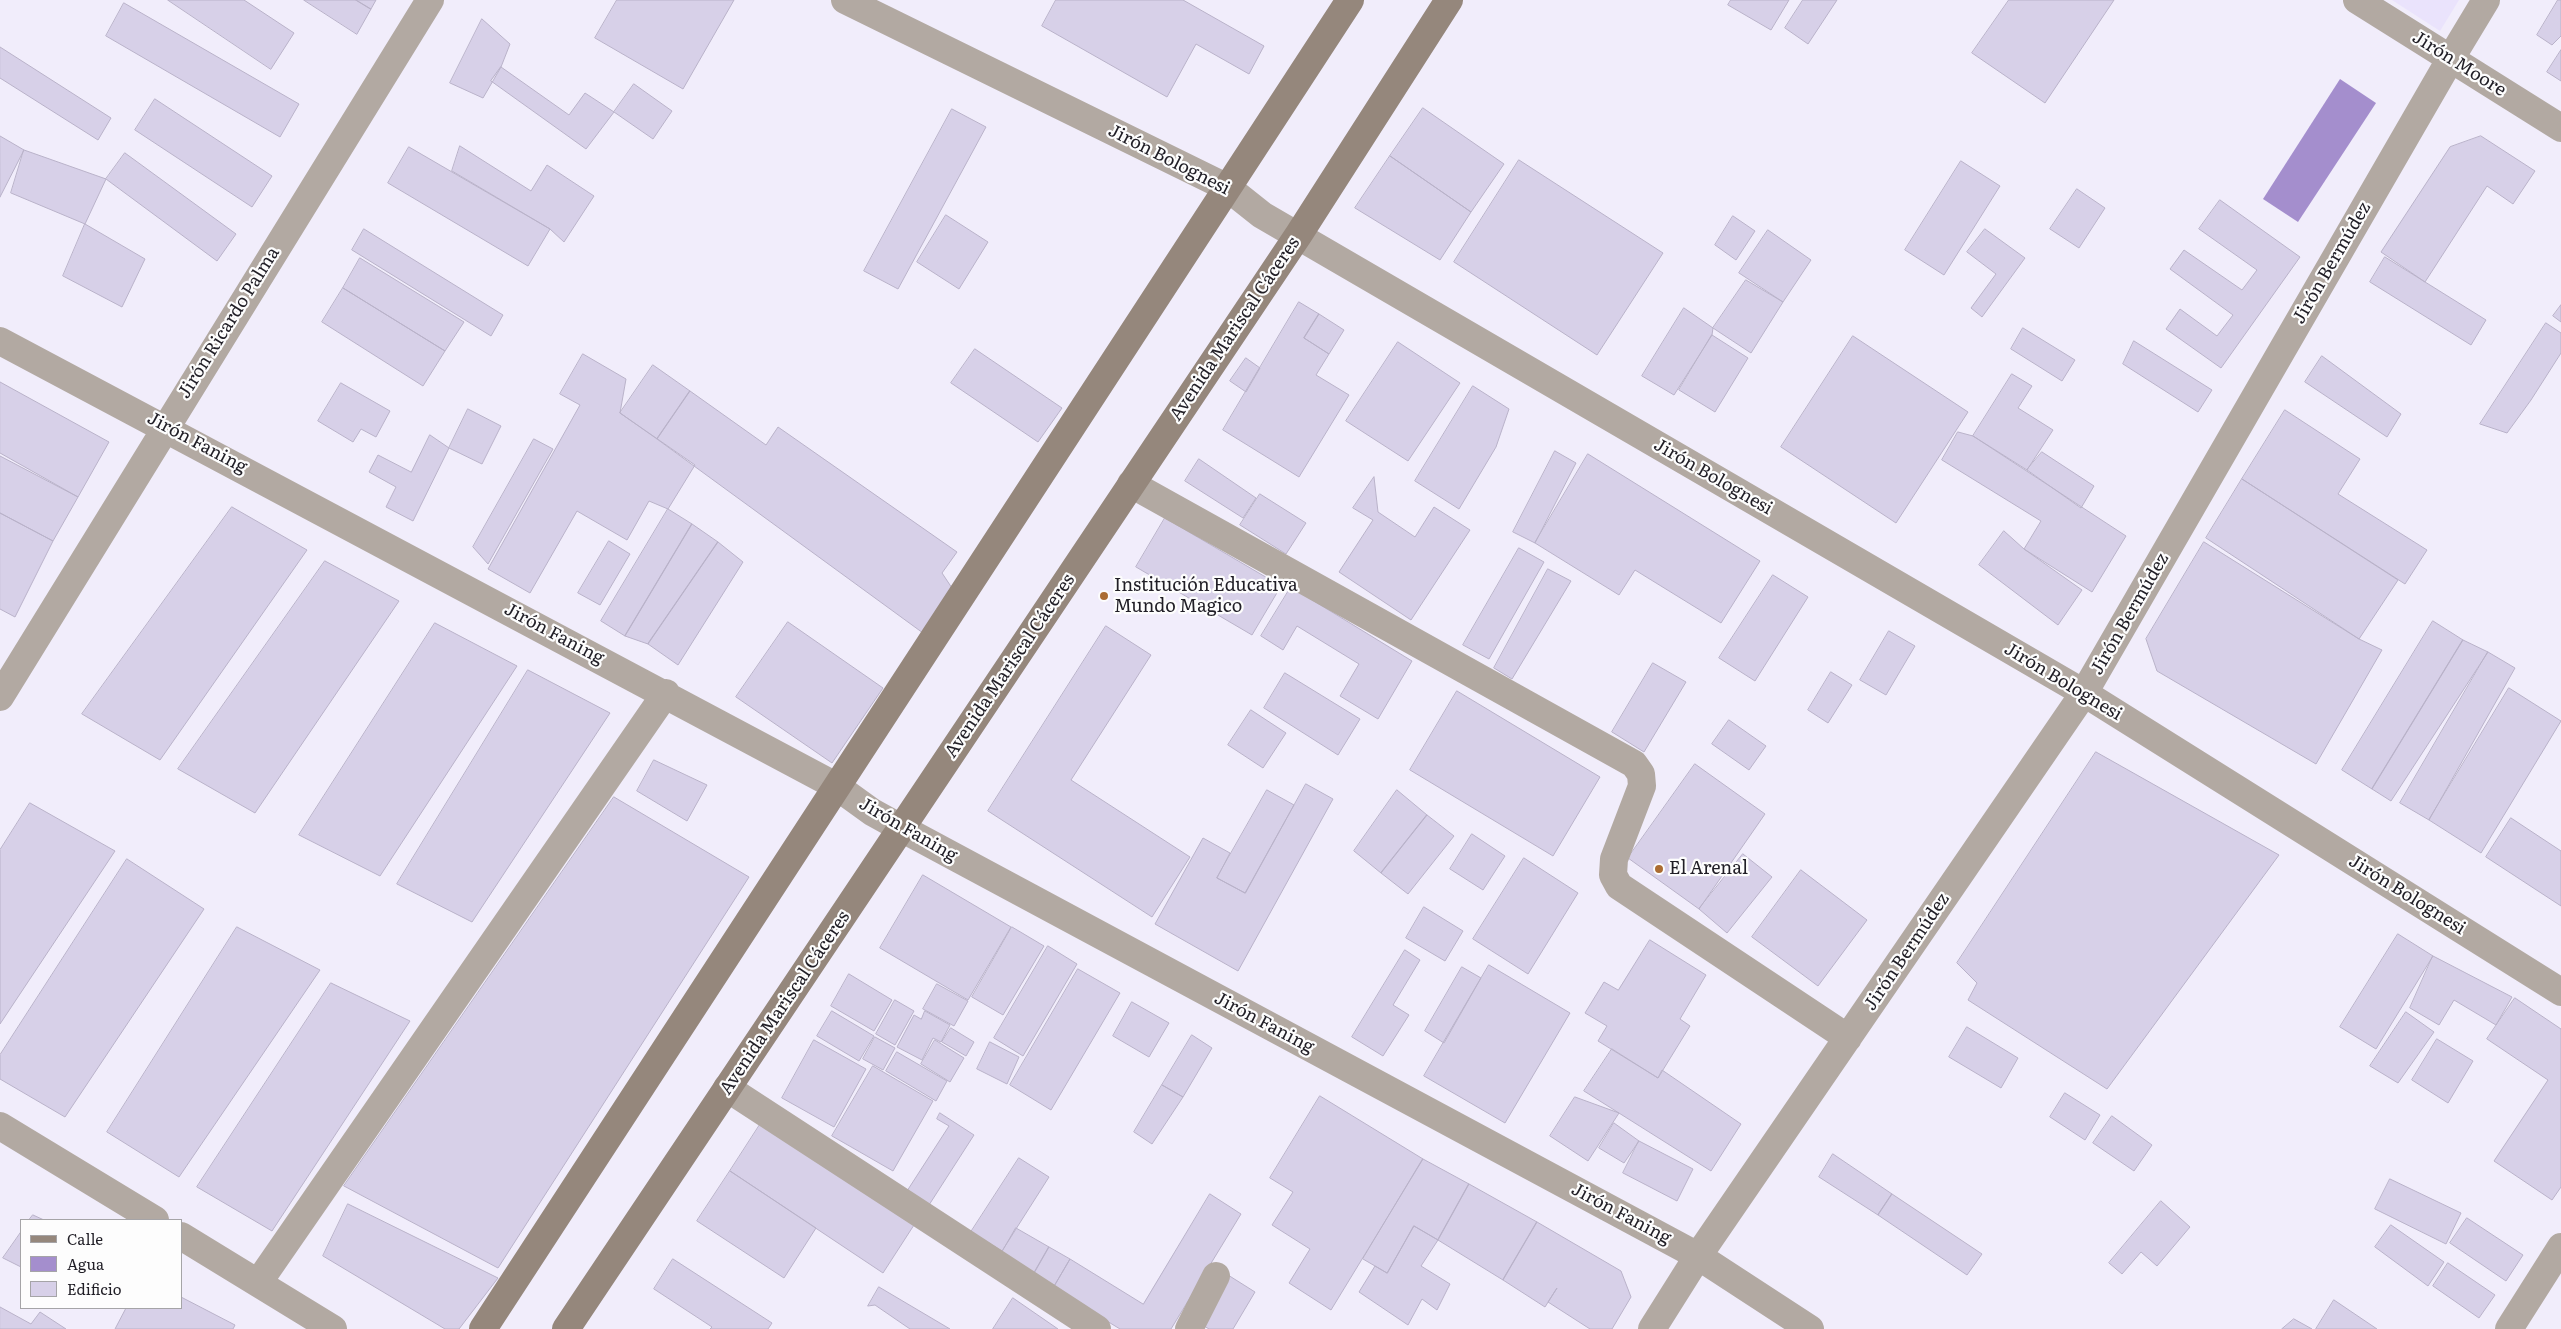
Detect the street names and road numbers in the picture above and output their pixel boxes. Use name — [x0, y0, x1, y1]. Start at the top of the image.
street label: Jirón Moore — [2408, 27, 2510, 101]
street label: Jirón Bolognesi — [1105, 120, 1233, 200]
street label: Jirón Bermúdez — [2288, 198, 2376, 328]
street label: Avenida Mariscal Cáceres — [1165, 233, 1305, 425]
street label: Jirón Ricardo Palma — [174, 243, 284, 403]
street label: Jirón Faning — [143, 408, 251, 478]
street label: Jirón Bolognesi — [1650, 434, 1776, 520]
street label: Jirón Bermúdez — [2086, 549, 2174, 679]
street label: Avenida Mariscal Cáceres — [940, 570, 1080, 762]
street label: Jirón Faning — [500, 599, 608, 669]
street label: Jirón Bolognesi — [2000, 638, 2126, 726]
street label: Jirón Faning — [855, 793, 961, 867]
street label: Jirón Bolognesi — [2345, 850, 2469, 940]
street label: Jirón Bermúdez — [1860, 889, 1954, 1015]
street label: Avenida Mariscal Cáceres — [715, 907, 855, 1099]
street label: Jirón Faning — [1210, 988, 1318, 1058]
street label: Jirón Faning — [1567, 1179, 1675, 1249]

